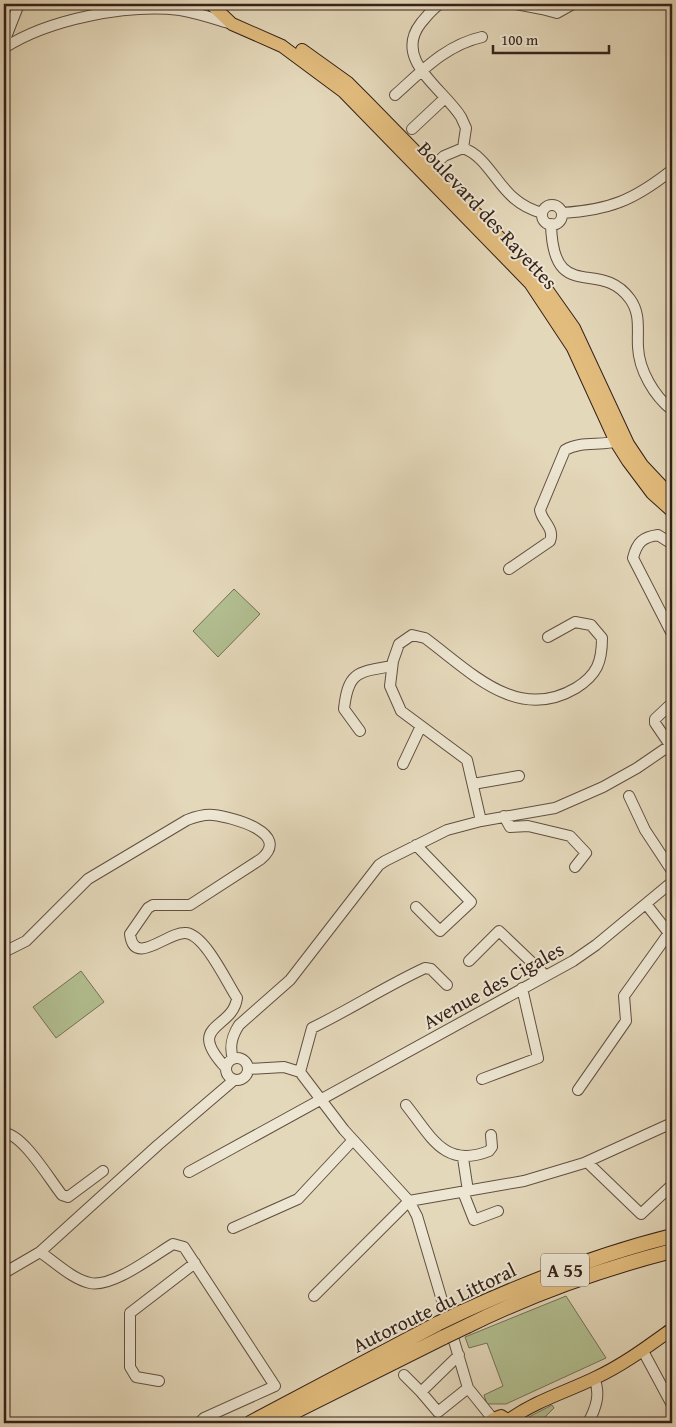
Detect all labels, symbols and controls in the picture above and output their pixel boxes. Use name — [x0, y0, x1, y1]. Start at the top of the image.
scale bar — [493, 22, 610, 54]
text: 100 m — [501, 29, 539, 50]
street label: Boulevard des Rayettes — [411, 134, 565, 296]
street label: Avenue des Cigales — [417, 934, 569, 1036]
road number: A 55 — [541, 1254, 589, 1286]
street label: Autoroute du Littoral — [347, 1255, 521, 1359]

